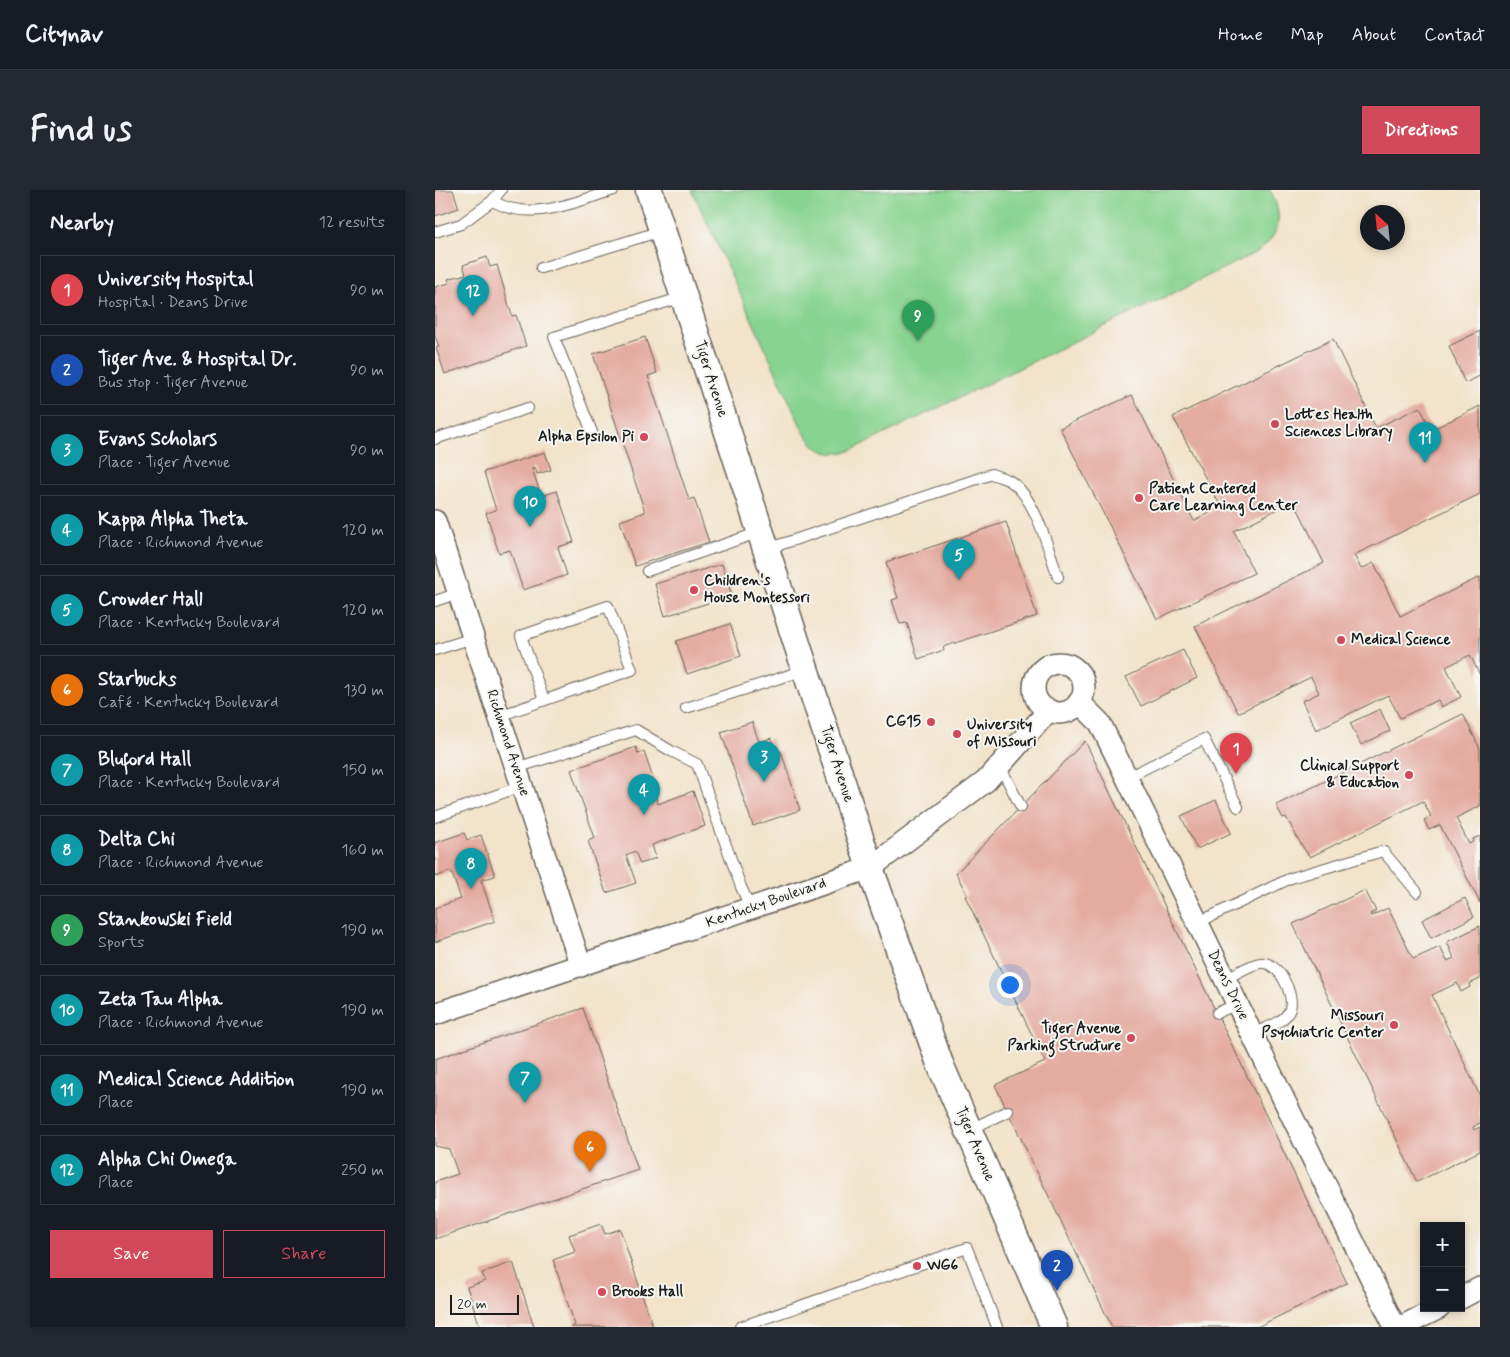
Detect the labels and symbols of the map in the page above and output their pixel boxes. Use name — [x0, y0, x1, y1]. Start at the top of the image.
north arrow — [1360, 205, 1405, 250]
pin: 12 — [457, 275, 489, 316]
pin: 9 — [902, 300, 934, 341]
street label: Tiger Avenue — [688, 338, 733, 420]
place label: Lottes Health Sciences Library — [1285, 405, 1393, 442]
marker: Lottes Health Sciences Library — [1269, 418, 1281, 430]
pin: 11 — [1409, 422, 1441, 463]
place label: Alpha Epsilon Pi — [538, 427, 635, 447]
marker: Alpha Epsilon Pi — [638, 431, 650, 443]
place label: Patient Centered Care Learning Center — [1149, 479, 1298, 517]
pin: 10 — [514, 486, 546, 527]
marker: Patient Centered Care Learning Center — [1133, 492, 1145, 504]
pin: 5 — [943, 539, 975, 580]
place label: Children's House Montessori — [704, 571, 811, 608]
marker: Children's House Montessori — [688, 584, 700, 596]
place label: Medical Science — [1351, 630, 1451, 650]
marker: Medical Science — [1335, 634, 1347, 646]
street label: Richmond Avenue — [481, 687, 535, 799]
place label: CG15 — [886, 712, 921, 732]
place label: University of Missouri — [967, 715, 1037, 752]
marker: CG15 — [925, 716, 937, 728]
street label: Tiger Avenue — [814, 723, 859, 805]
marker: University of Missouri — [951, 728, 963, 740]
pin: 1 — [1220, 733, 1252, 774]
pin: 3 — [748, 741, 780, 782]
place label: Clinical Support & Education — [1300, 756, 1399, 793]
marker: Clinical Support & Education — [1403, 769, 1415, 781]
pin: 4 — [628, 774, 660, 815]
pin: 8 — [455, 848, 487, 889]
street label: Kentucky Boulevard — [703, 873, 829, 933]
street label: Deans Drive — [1202, 947, 1254, 1024]
your location — [997, 972, 1023, 998]
place label: Missouri Psychiatric Center — [1262, 1006, 1385, 1043]
place label: Tiger Avenue Parking Structure — [1007, 1019, 1121, 1058]
marker: Missouri Psychiatric Center — [1388, 1019, 1400, 1031]
marker: Tiger Avenue Parking Structure — [1125, 1032, 1137, 1044]
pin: 7 — [509, 1062, 541, 1103]
street label: Tiger Avenue — [949, 1103, 1000, 1185]
pin: 6 — [574, 1131, 606, 1172]
pin: 2 — [1041, 1250, 1073, 1291]
place label: WG6 — [926, 1256, 959, 1276]
marker: WG6 — [911, 1260, 923, 1272]
place label: Brooks Hall — [612, 1282, 683, 1302]
marker: Brooks Hall — [596, 1286, 608, 1298]
scale bar — [450, 1292, 519, 1315]

